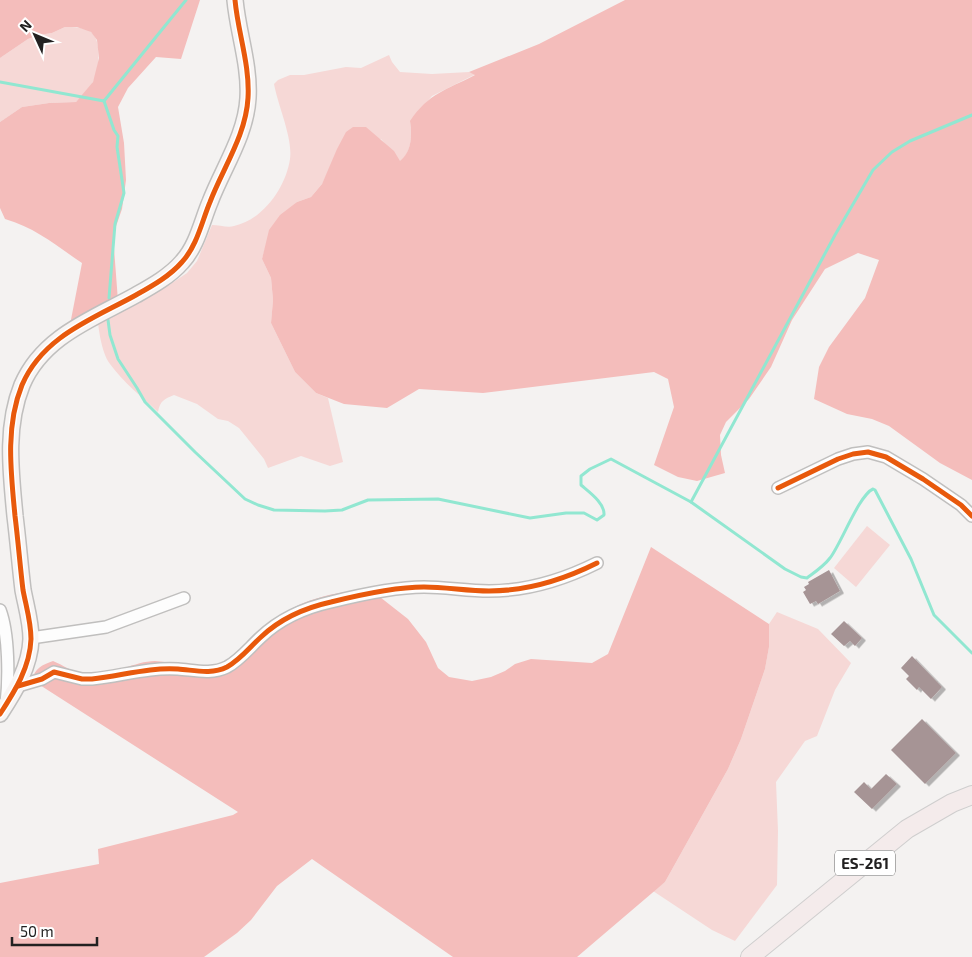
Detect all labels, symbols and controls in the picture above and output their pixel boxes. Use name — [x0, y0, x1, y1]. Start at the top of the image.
north arrow — [10, 10, 60, 60]
text: N — [16, 16, 35, 35]
road number: ES-261 — [835, 850, 895, 876]
scale bar — [12, 914, 98, 946]
text: 50 m — [20, 922, 54, 940]

